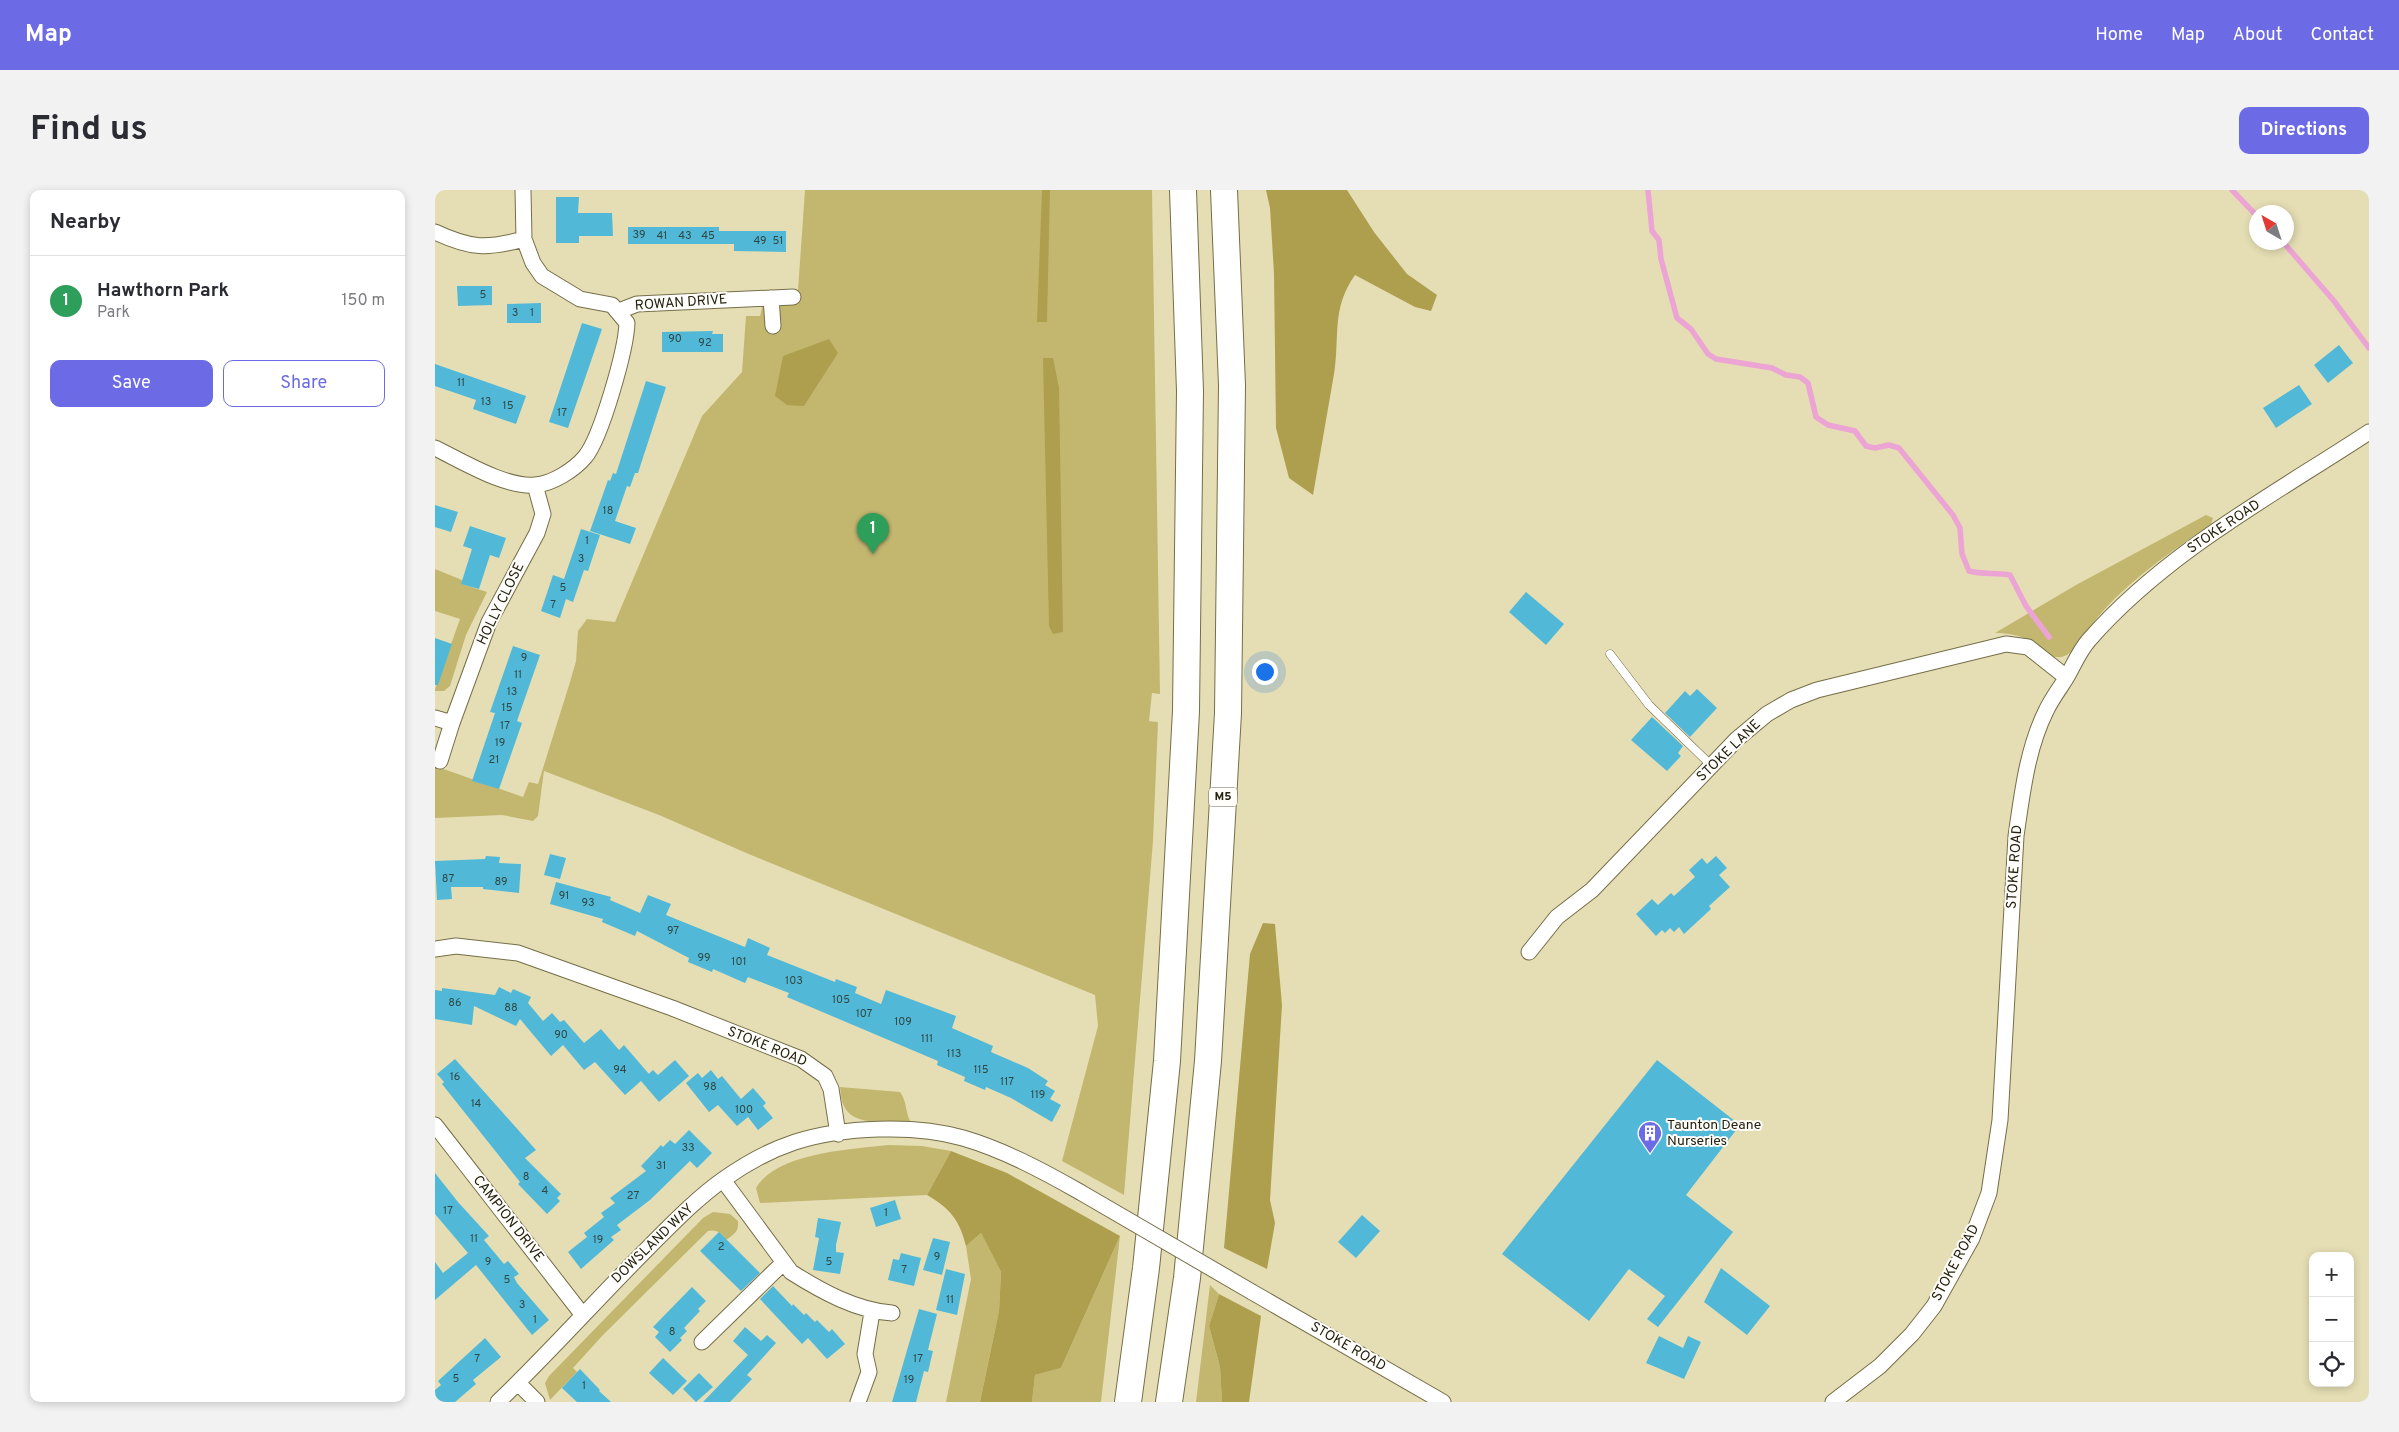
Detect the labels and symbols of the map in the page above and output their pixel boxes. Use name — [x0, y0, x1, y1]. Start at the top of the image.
north arrow — [2249, 205, 2294, 250]
house number: 39 — [633, 228, 645, 242]
house number: 41 — [657, 229, 667, 243]
house number: 43 — [678, 229, 692, 243]
house number: 45 — [701, 229, 715, 243]
house number: 49 — [753, 234, 767, 248]
house number: 51 — [773, 234, 783, 248]
house number: 5 — [480, 288, 487, 302]
street label: ROWAN DRIVE — [634, 291, 728, 315]
house number: 3 — [512, 306, 518, 320]
house number: 1 — [530, 306, 534, 320]
house number: 90 — [668, 332, 682, 346]
house number: 92 — [698, 336, 712, 350]
house number: 11 — [457, 376, 465, 390]
house number: 13 — [481, 395, 491, 409]
house number: 15 — [503, 399, 514, 413]
house number: 17 — [557, 406, 567, 420]
street label: STOKE ROAD — [2184, 496, 2264, 558]
house number: 18 — [603, 504, 613, 518]
pin: 1 — [857, 513, 889, 554]
house number: 1 — [585, 534, 589, 548]
house number: 3 — [578, 552, 584, 566]
street label: HOLLY CLOSE — [474, 560, 528, 648]
house number: 5 — [560, 581, 567, 595]
house number: 7 — [550, 598, 556, 612]
house number: 9 — [521, 651, 527, 665]
your location — [1252, 659, 1278, 685]
house number: 11 — [514, 668, 522, 682]
house number: 13 — [507, 685, 517, 699]
house number: 15 — [502, 701, 513, 715]
street label: STOKE LANE — [1694, 716, 1764, 786]
house number: 17 — [500, 719, 510, 733]
house number: 19 — [495, 736, 505, 750]
house number: 21 — [489, 753, 499, 767]
road number: M5 — [1209, 788, 1237, 806]
street label: STOKE ROAD — [2004, 824, 2026, 910]
house number: 87 — [442, 872, 454, 886]
house number: 89 — [494, 875, 508, 889]
house number: 91 — [559, 889, 569, 903]
house number: 93 — [581, 896, 595, 910]
house number: 97 — [667, 924, 679, 938]
house number: 99 — [697, 951, 711, 965]
house number: 101 — [731, 955, 747, 969]
house number: 103 — [785, 974, 803, 988]
house number: 105 — [832, 993, 850, 1007]
house number: 86 — [448, 996, 462, 1010]
house number: 88 — [504, 1001, 518, 1015]
house number: 107 — [856, 1007, 873, 1021]
house number: 109 — [894, 1015, 912, 1029]
street label: STOKE ROAD — [725, 1023, 809, 1071]
house number: 90 — [554, 1028, 568, 1042]
house number: 111 — [921, 1032, 933, 1046]
house number: 113 — [947, 1047, 961, 1061]
house number: 94 — [613, 1063, 627, 1077]
house number: 115 — [973, 1063, 989, 1077]
house number: 16 — [450, 1070, 460, 1084]
house number: 117 — [1000, 1075, 1014, 1089]
house number: 98 — [703, 1080, 717, 1094]
house number: 119 — [1031, 1088, 1045, 1102]
house number: 14 — [471, 1097, 482, 1111]
house number: 100 — [735, 1103, 753, 1117]
place label: Taunton Deane Nurseries — [1667, 1117, 1761, 1150]
building icon: Taunton Deane Nurseries — [1637, 1120, 1663, 1154]
house number: 33 — [681, 1141, 695, 1155]
house number: 31 — [656, 1159, 666, 1173]
house number: 8 — [523, 1170, 529, 1184]
street label: CAMPION DRIVE — [469, 1172, 547, 1266]
house number: 4 — [542, 1184, 549, 1198]
house number: 27 — [627, 1189, 639, 1203]
street label: DOWSLAND WAY — [609, 1201, 698, 1287]
house number: 17 — [443, 1204, 453, 1218]
house number: 1 — [884, 1206, 888, 1220]
street label: STOKE ROAD — [1929, 1222, 1983, 1304]
house number: 11 — [470, 1232, 478, 1246]
house number: 19 — [593, 1233, 603, 1247]
house number: 2 — [718, 1240, 724, 1254]
house number: 9 — [934, 1250, 940, 1264]
house number: 9 — [485, 1255, 491, 1269]
house number: 5 — [826, 1255, 833, 1269]
house number: 7 — [901, 1263, 907, 1277]
house number: 5 — [504, 1273, 511, 1287]
house number: 11 — [946, 1293, 954, 1307]
house number: 3 — [519, 1298, 525, 1312]
house number: 1 — [533, 1313, 537, 1327]
street label: STOKE ROAD — [1307, 1319, 1389, 1375]
house number: 8 — [669, 1325, 675, 1339]
house number: 7 — [474, 1352, 480, 1366]
house number: 17 — [913, 1352, 923, 1366]
house number: 5 — [453, 1372, 460, 1386]
house number: 19 — [904, 1373, 914, 1387]
house number: 1 — [582, 1379, 586, 1393]

